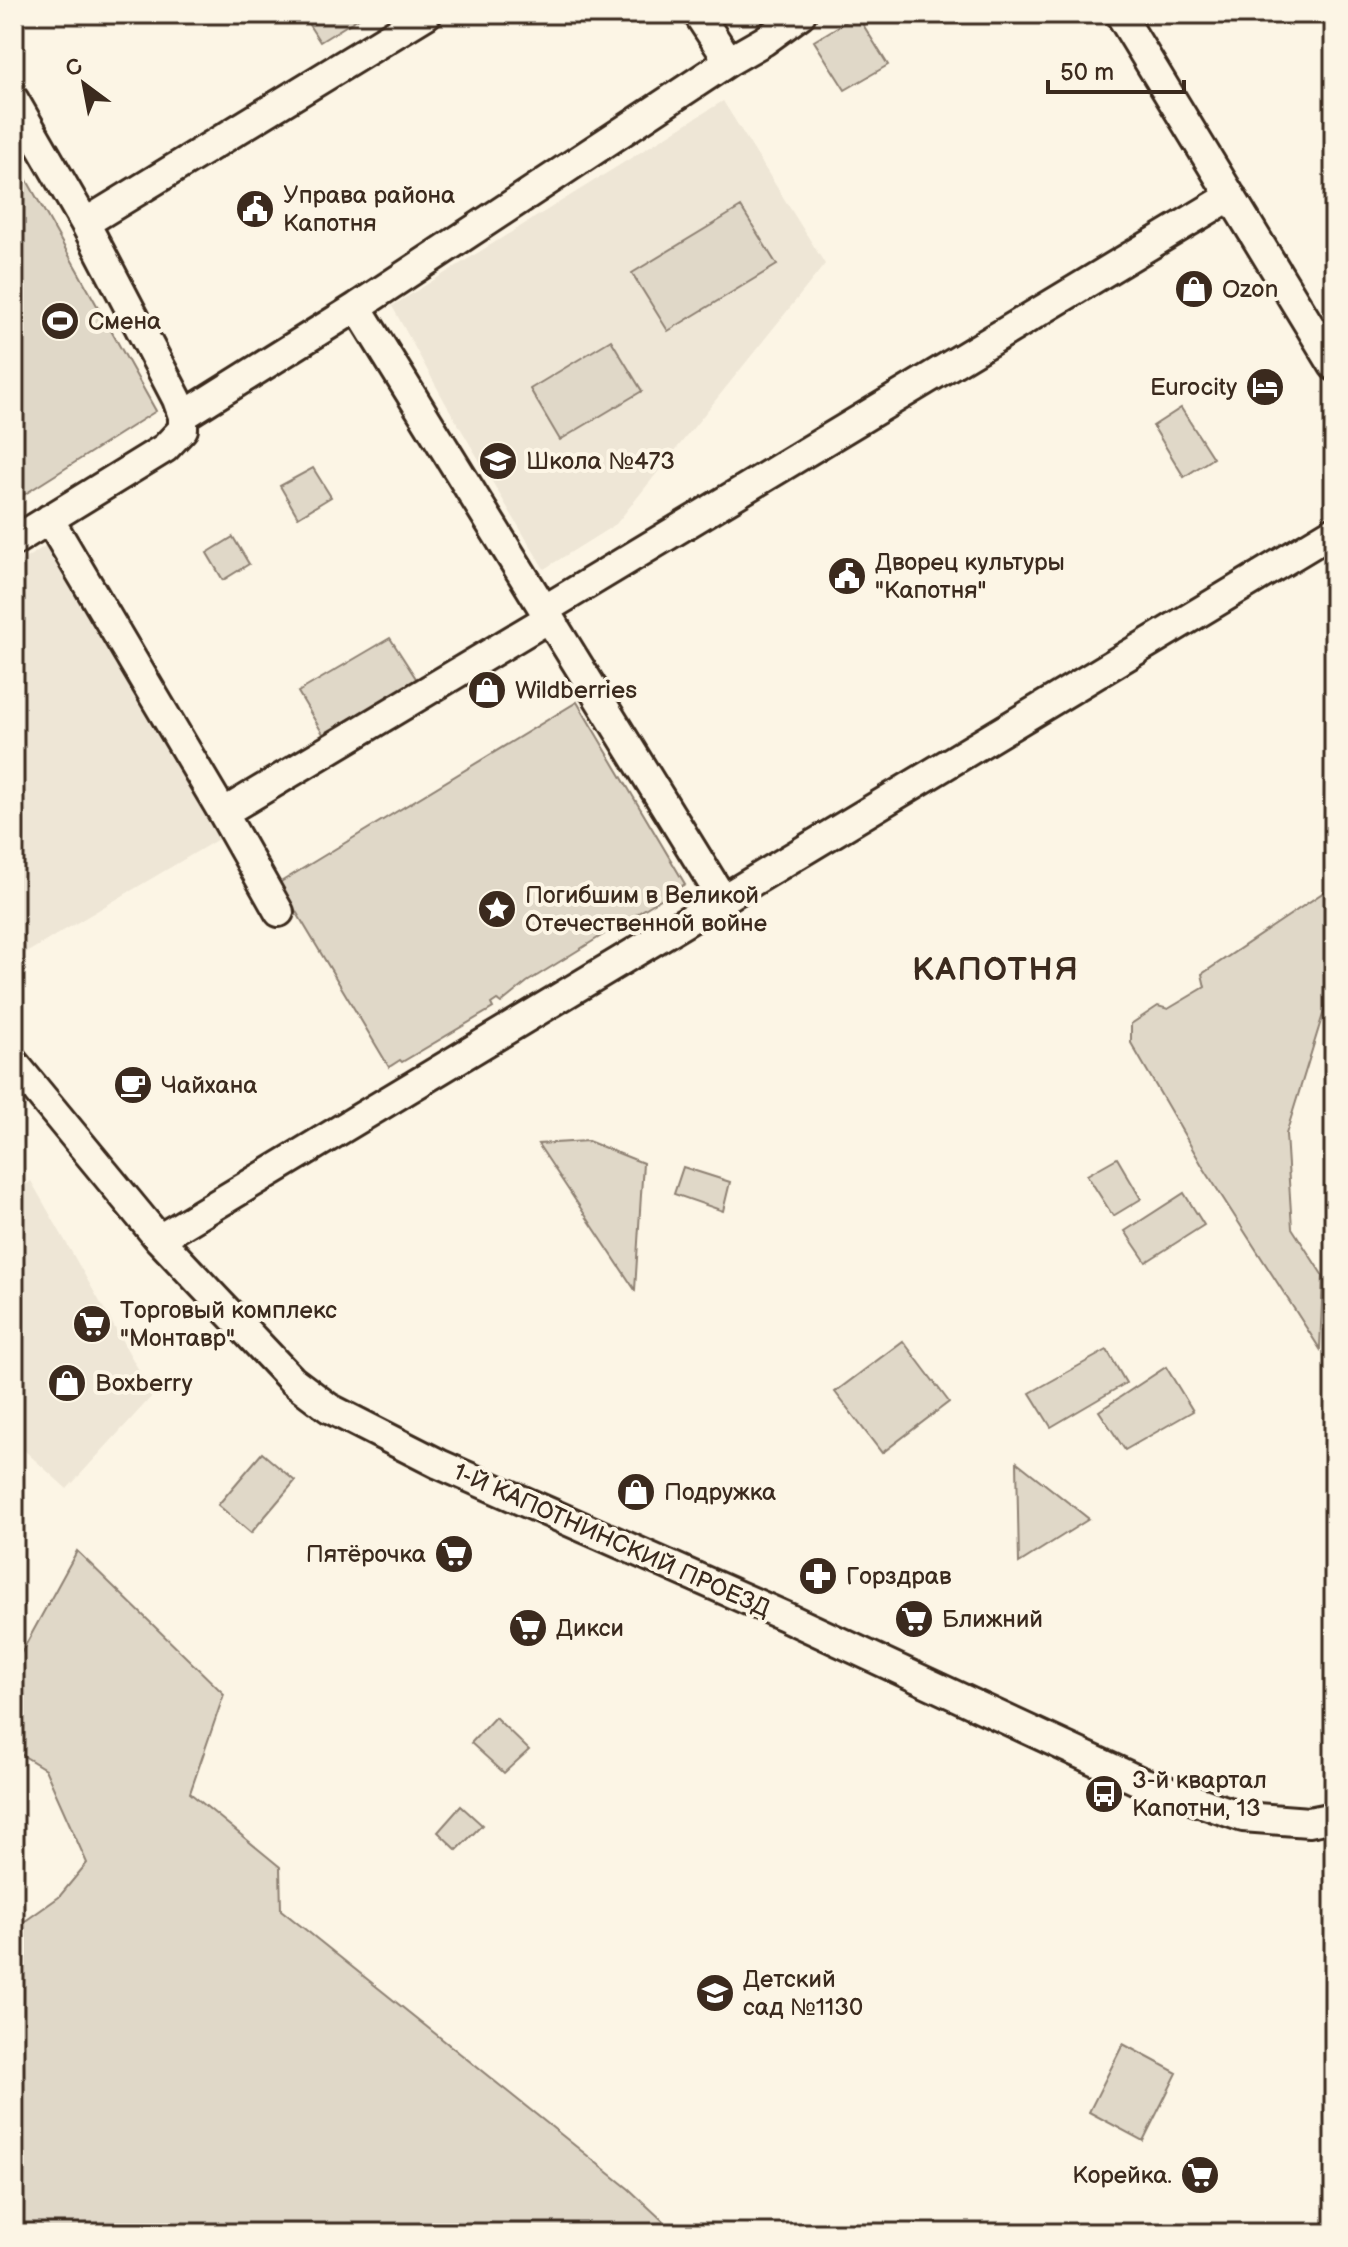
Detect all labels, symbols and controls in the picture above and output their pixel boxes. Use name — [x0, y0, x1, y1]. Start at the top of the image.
north arrow — [44, 44, 124, 124]
scale bar — [1048, 44, 1184, 94]
text: С — [61, 53, 88, 84]
text: 50 m — [1060, 58, 1114, 87]
place label: Управа района Капотня — [283, 181, 455, 238]
public building icon: Управа района Капотня — [234, 188, 276, 230]
shop icon: Ozon — [1173, 268, 1215, 310]
place label: Ozon — [1222, 275, 1278, 304]
sports icon: Смена — [39, 300, 81, 342]
place label: Смена — [88, 307, 161, 336]
hotel icon: Eurocity — [1244, 366, 1286, 408]
place label: Eurocity — [1150, 373, 1237, 402]
school or university icon: Школа №473 — [477, 440, 519, 482]
place label: Школа №473 — [526, 447, 675, 476]
place label: Дворец культуры "Капотня" — [875, 548, 1065, 605]
public building icon: Дворец культуры "Капотня" — [826, 555, 868, 597]
shop icon: Wildberries — [466, 669, 508, 711]
place label: Wildberries — [515, 676, 637, 705]
place label: Погибшим в Великой Отечественной войне — [525, 881, 767, 938]
place icon: Погибшим в Великой Отечественной войне — [476, 888, 518, 930]
district label: КАПОТНЯ — [912, 951, 1080, 990]
cafe icon: Чайхана — [112, 1064, 154, 1106]
place label: Чайхана — [161, 1071, 257, 1100]
place label: Торговый комплекс "Монтавр" — [120, 1296, 337, 1353]
supermarket icon: Торговый комплекс "Монтавр" — [71, 1303, 113, 1345]
shop icon: Boxberry — [46, 1362, 88, 1404]
place label: Boxberry — [95, 1369, 193, 1398]
street label: 1-Й КАПОТНИНСКИЙ ПРОЕЗД — [449, 1457, 775, 1624]
shop icon: Подружка — [615, 1471, 657, 1513]
place label: Подружка — [664, 1478, 776, 1507]
supermarket icon: Пятёрочка — [433, 1533, 475, 1575]
place label: Пятёрочка — [306, 1540, 426, 1569]
pharmacy icon: Горздрав — [797, 1555, 839, 1597]
place label: Горздрав — [846, 1562, 952, 1591]
supermarket icon: Ближний — [893, 1598, 935, 1640]
place label: Ближний — [942, 1605, 1043, 1634]
supermarket icon: Дикси — [507, 1607, 549, 1649]
place label: Дикси — [556, 1614, 624, 1643]
place label: 3-й квартал Капотни, 13 — [1132, 1766, 1267, 1823]
bus stop icon: 3-й квартал Капотни, 13 — [1083, 1773, 1125, 1815]
place label: Детский сад №1130 — [743, 1965, 863, 2022]
school or university icon: Детский сад №1130 — [694, 1972, 736, 2014]
supermarket icon: Корейка. — [1179, 2154, 1221, 2196]
place label: Корейка. — [1072, 2161, 1172, 2190]

